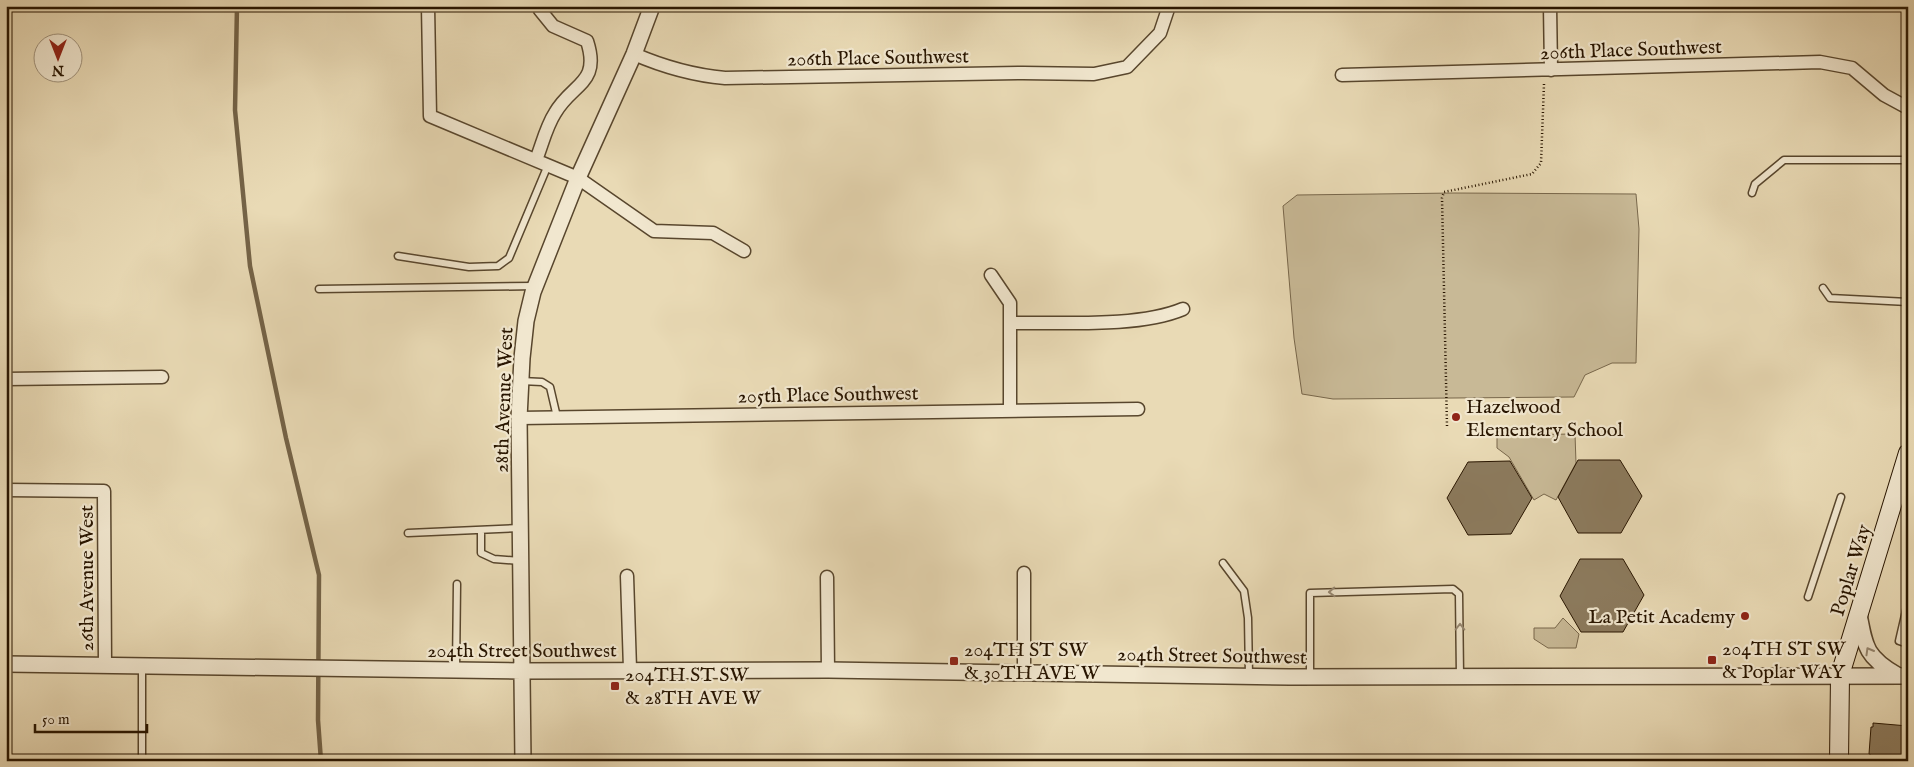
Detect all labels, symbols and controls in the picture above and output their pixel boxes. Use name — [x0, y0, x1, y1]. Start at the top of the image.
north arrow — [32, 32, 82, 82]
street label: 206th Place Southwest — [1540, 35, 1723, 66]
street label: 206th Place Southwest — [787, 44, 969, 73]
text: N — [52, 61, 65, 79]
street label: 28th Avenue West — [489, 327, 520, 473]
street label: 205th Place Southwest — [737, 381, 919, 410]
place label: Hazelwood Elementary School — [1466, 395, 1624, 443]
marker: Hazelwood Elementary School — [1450, 411, 1462, 423]
street label: 26th Avenue West — [75, 505, 100, 651]
street label: Poplar Way — [1826, 521, 1877, 619]
one-way arrow — [1328, 587, 1336, 597]
place label: La Petit Academy — [1588, 605, 1735, 630]
marker: La Petit Academy — [1739, 610, 1751, 622]
one-way arrow — [1454, 623, 1465, 631]
place label: 204TH ST SW & Poplar WAY — [1722, 637, 1847, 685]
place label: 204TH ST SW & 30TH AVE W — [964, 638, 1101, 686]
street label: 204th Street Southwest — [427, 639, 617, 664]
street label: 204th Street Southwest — [1117, 642, 1307, 671]
one-way arrow — [1865, 648, 1875, 657]
marker: 204TH ST SW & Poplar WAY — [1706, 654, 1718, 666]
marker: 204TH ST SW & 30TH AVE W — [948, 655, 960, 667]
place label: 204TH ST SW & 28TH AVE W — [625, 663, 762, 711]
marker: 204TH ST SW & 28TH AVE W — [609, 680, 621, 692]
scale bar — [35, 702, 148, 734]
text: 50 m — [42, 710, 70, 729]

